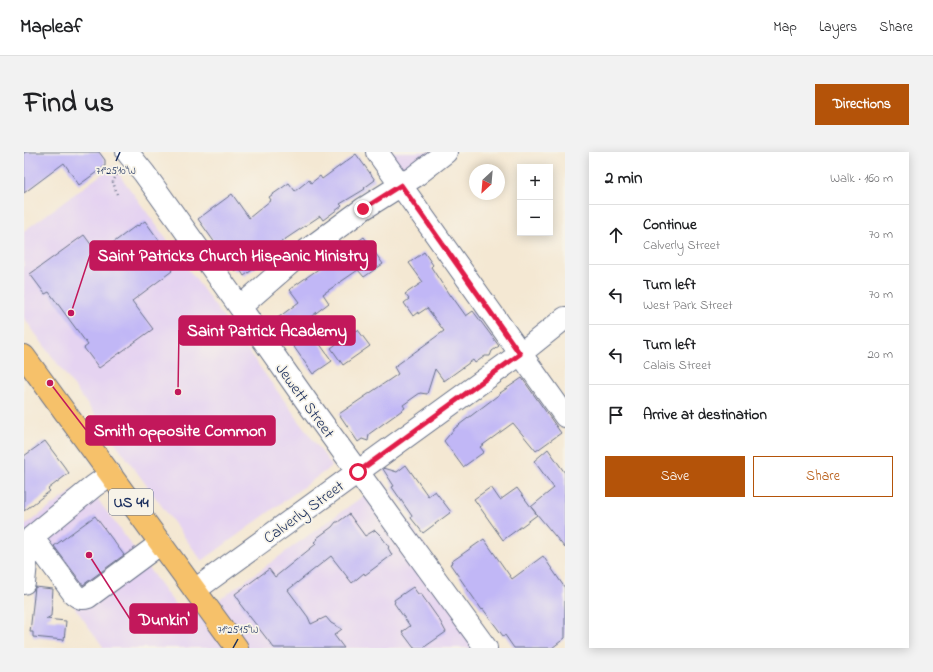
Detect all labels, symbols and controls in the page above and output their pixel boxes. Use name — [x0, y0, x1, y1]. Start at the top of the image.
text: Mapleaf — [20, 14, 82, 41]
text: Map — [773, 17, 797, 38]
text: Layers — [819, 17, 857, 38]
text: Share — [879, 17, 913, 38]
text: Find us — [24, 84, 114, 125]
button: Directions — [815, 84, 909, 125]
text: 71°25'10"W — [96, 164, 136, 179]
north arrow — [469, 164, 505, 200]
map controls — [517, 164, 553, 236]
button: + — [517, 164, 553, 200]
text: 2 min — [605, 166, 642, 191]
text: Walk · 160 m — [830, 169, 893, 188]
route end — [354, 200, 372, 218]
button: − — [517, 200, 553, 236]
text: Continue — [643, 214, 697, 236]
icon: ahead — [605, 224, 627, 246]
text: 70 m — [869, 225, 893, 244]
text: Calverly Street — [643, 236, 720, 255]
callout: Saint Patricks Church Hispanic Ministry — [90, 241, 376, 270]
text: Saint Patricks Church Hispanic Ministry — [98, 244, 369, 271]
text: Turn left — [643, 274, 696, 296]
icon: left — [605, 284, 627, 306]
text: 70 m — [869, 285, 893, 304]
text: West Park Street — [643, 296, 733, 315]
callout: Saint Patrick Academy — [179, 316, 355, 345]
text: Saint Patrick Academy — [187, 319, 347, 346]
text: Turn left — [643, 334, 696, 356]
icon: left — [605, 344, 627, 366]
text: 20 m — [868, 345, 893, 364]
text: Calais Street — [643, 356, 711, 375]
street label: Jewett Street — [269, 359, 340, 444]
icon: arrive — [605, 404, 627, 426]
text: Arrive at destination — [643, 404, 767, 426]
callout: Smith opposite Common — [86, 416, 275, 445]
text: Smith opposite Common — [94, 419, 267, 444]
button: Save — [605, 456, 745, 497]
button: Share — [753, 456, 893, 497]
route start — [349, 463, 367, 481]
street label: Calverly Street — [259, 475, 350, 550]
road number: US 44 — [109, 489, 153, 515]
callout: Dunkin' — [130, 604, 197, 633]
text: Dunkin' — [137, 608, 190, 633]
text: 71°25'15"W — [218, 623, 259, 638]

